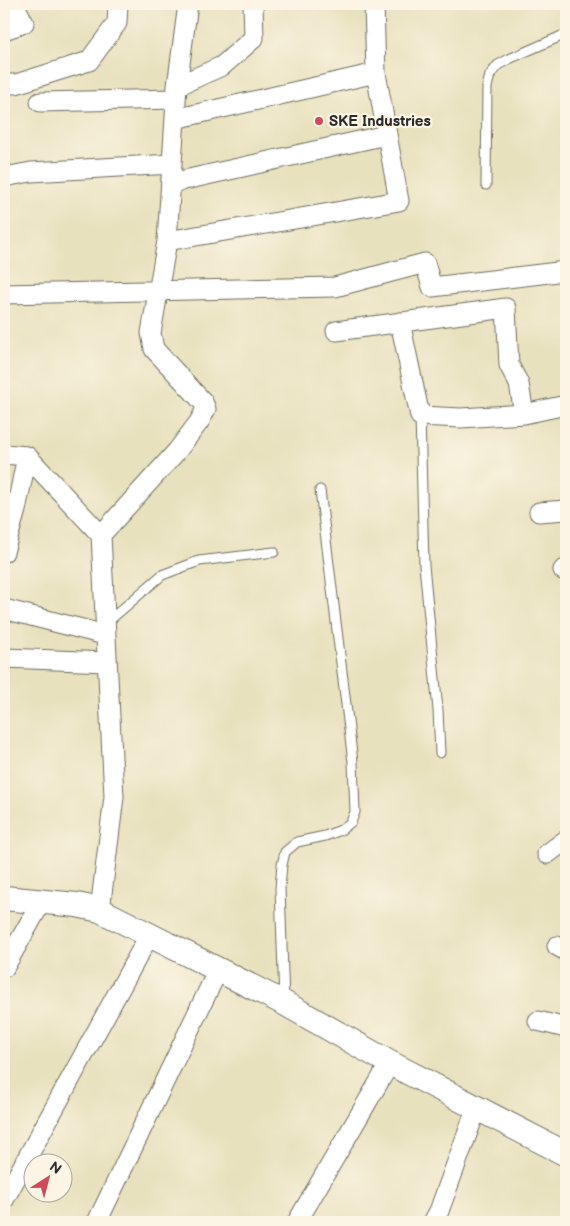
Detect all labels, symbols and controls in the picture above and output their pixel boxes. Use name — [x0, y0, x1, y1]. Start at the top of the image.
place label: SKE Industries — [329, 112, 431, 131]
marker: SKE Industries — [313, 115, 325, 127]
north arrow — [22, 1154, 72, 1204]
text: N — [46, 1158, 65, 1178]

